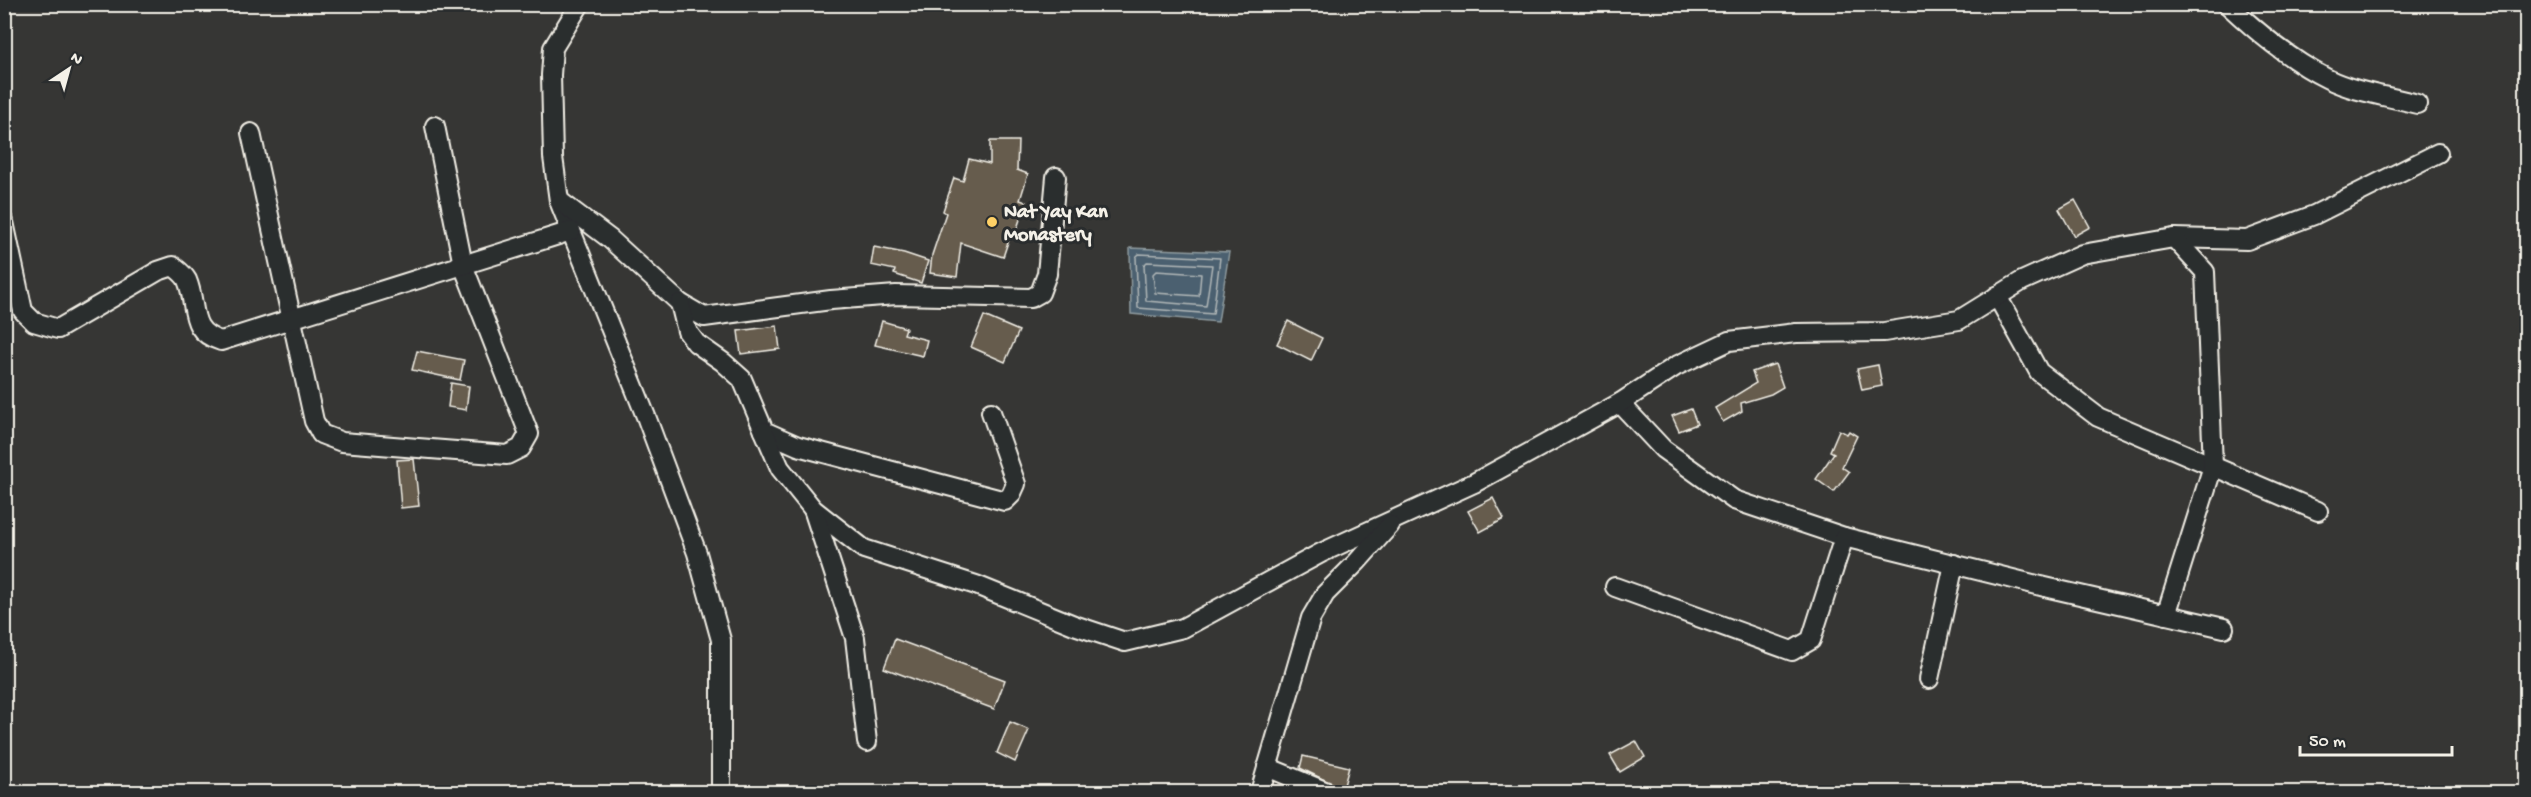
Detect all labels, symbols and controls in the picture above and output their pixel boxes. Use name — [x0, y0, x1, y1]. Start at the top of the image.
north arrow — [39, 39, 99, 99]
text: N — [66, 49, 86, 71]
place label: Nat Yay Kan Monastery — [1004, 202, 1108, 248]
marker: Nat Yay Kan Monastery — [985, 215, 999, 229]
scale bar — [2300, 719, 2452, 757]
text: 50 m — [2309, 732, 2346, 753]

